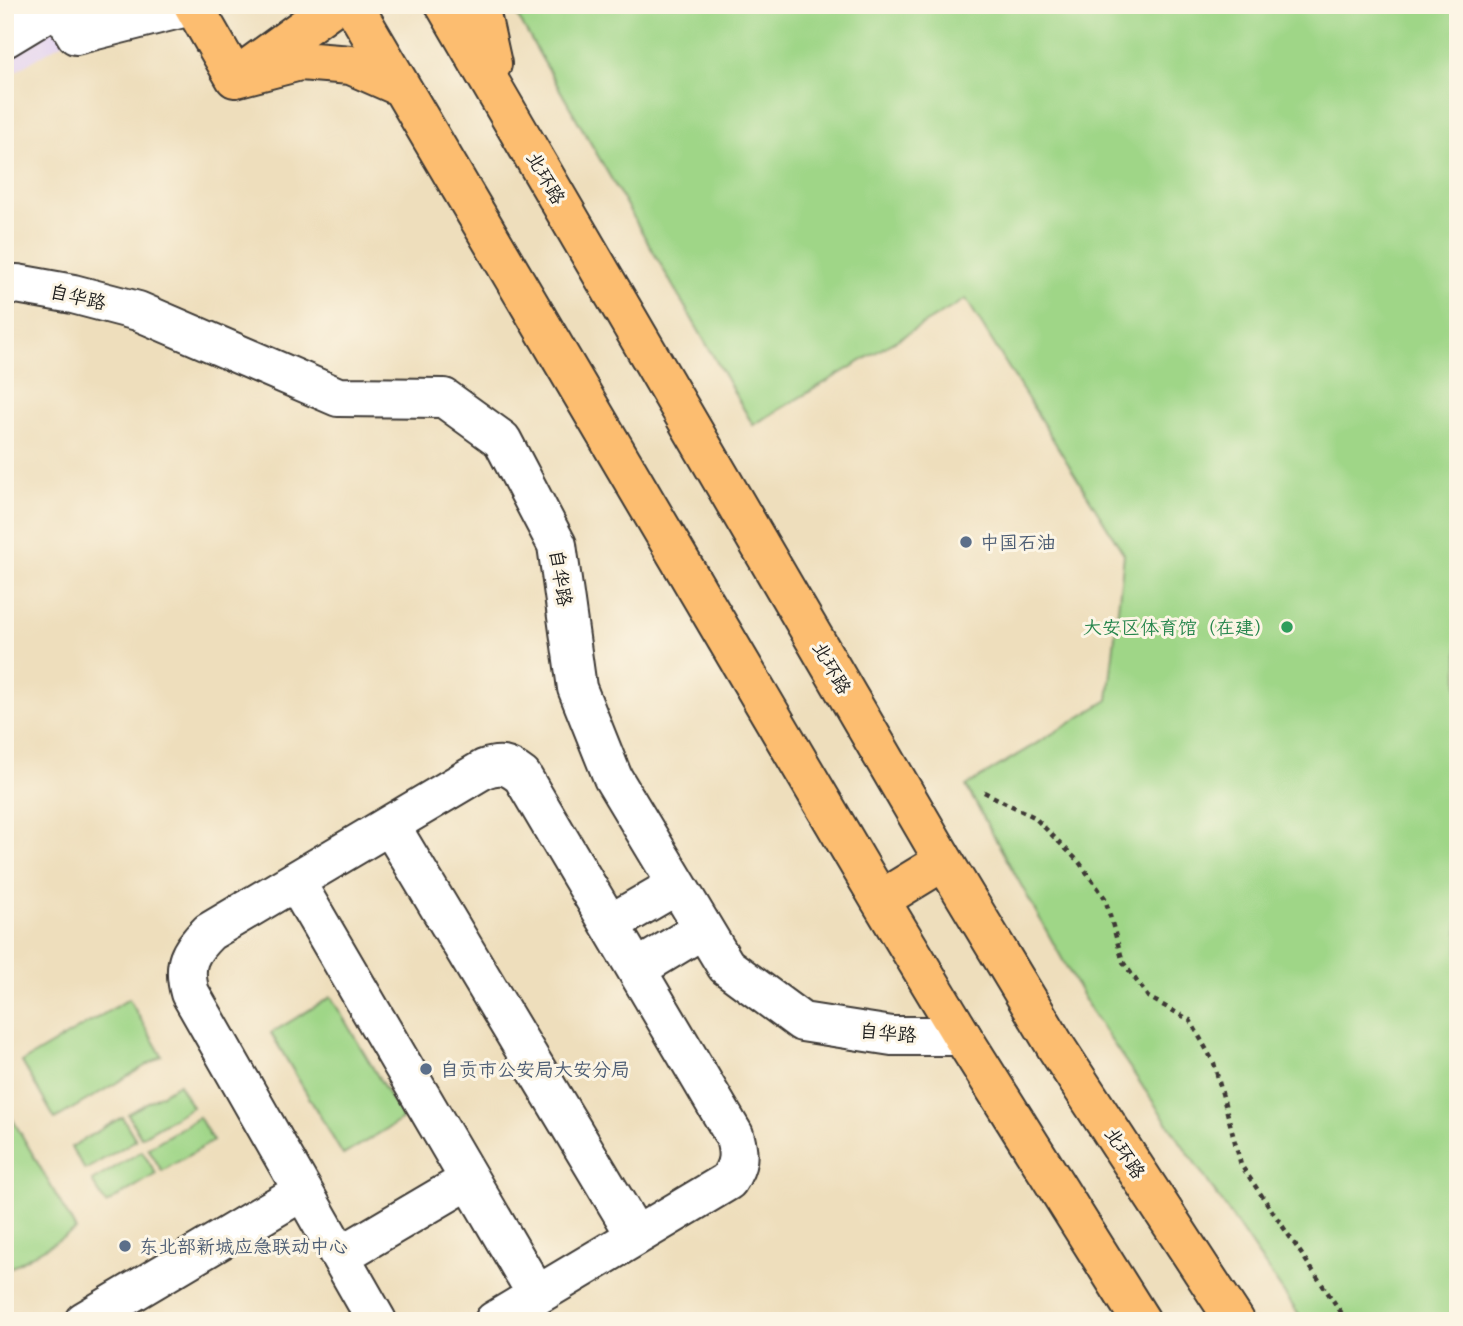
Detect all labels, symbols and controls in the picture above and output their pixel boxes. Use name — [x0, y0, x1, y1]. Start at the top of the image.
street label: 北环路 — [521, 147, 571, 209]
street label: 自华路 — [47, 278, 109, 316]
place label: 中国石油 — [980, 530, 1056, 555]
marker: 中国石油 — [958, 534, 974, 550]
street label: 自华路 — [544, 548, 578, 608]
place label: 大安区体育馆（在建） — [1083, 615, 1273, 640]
marker: 大安区体育馆（在建） — [1279, 619, 1295, 635]
street label: 北环路 — [807, 637, 857, 699]
street label: 自华路 — [859, 1018, 917, 1048]
place label: 自贡市公安局大安分局 — [440, 1057, 630, 1082]
marker: 自贡市公安局大安分局 — [418, 1061, 434, 1077]
street label: 北环路 — [1099, 1122, 1151, 1184]
place label: 东北部新城应急联动中心 — [139, 1234, 348, 1259]
marker: 东北部新城应急联动中心 — [117, 1238, 133, 1254]

